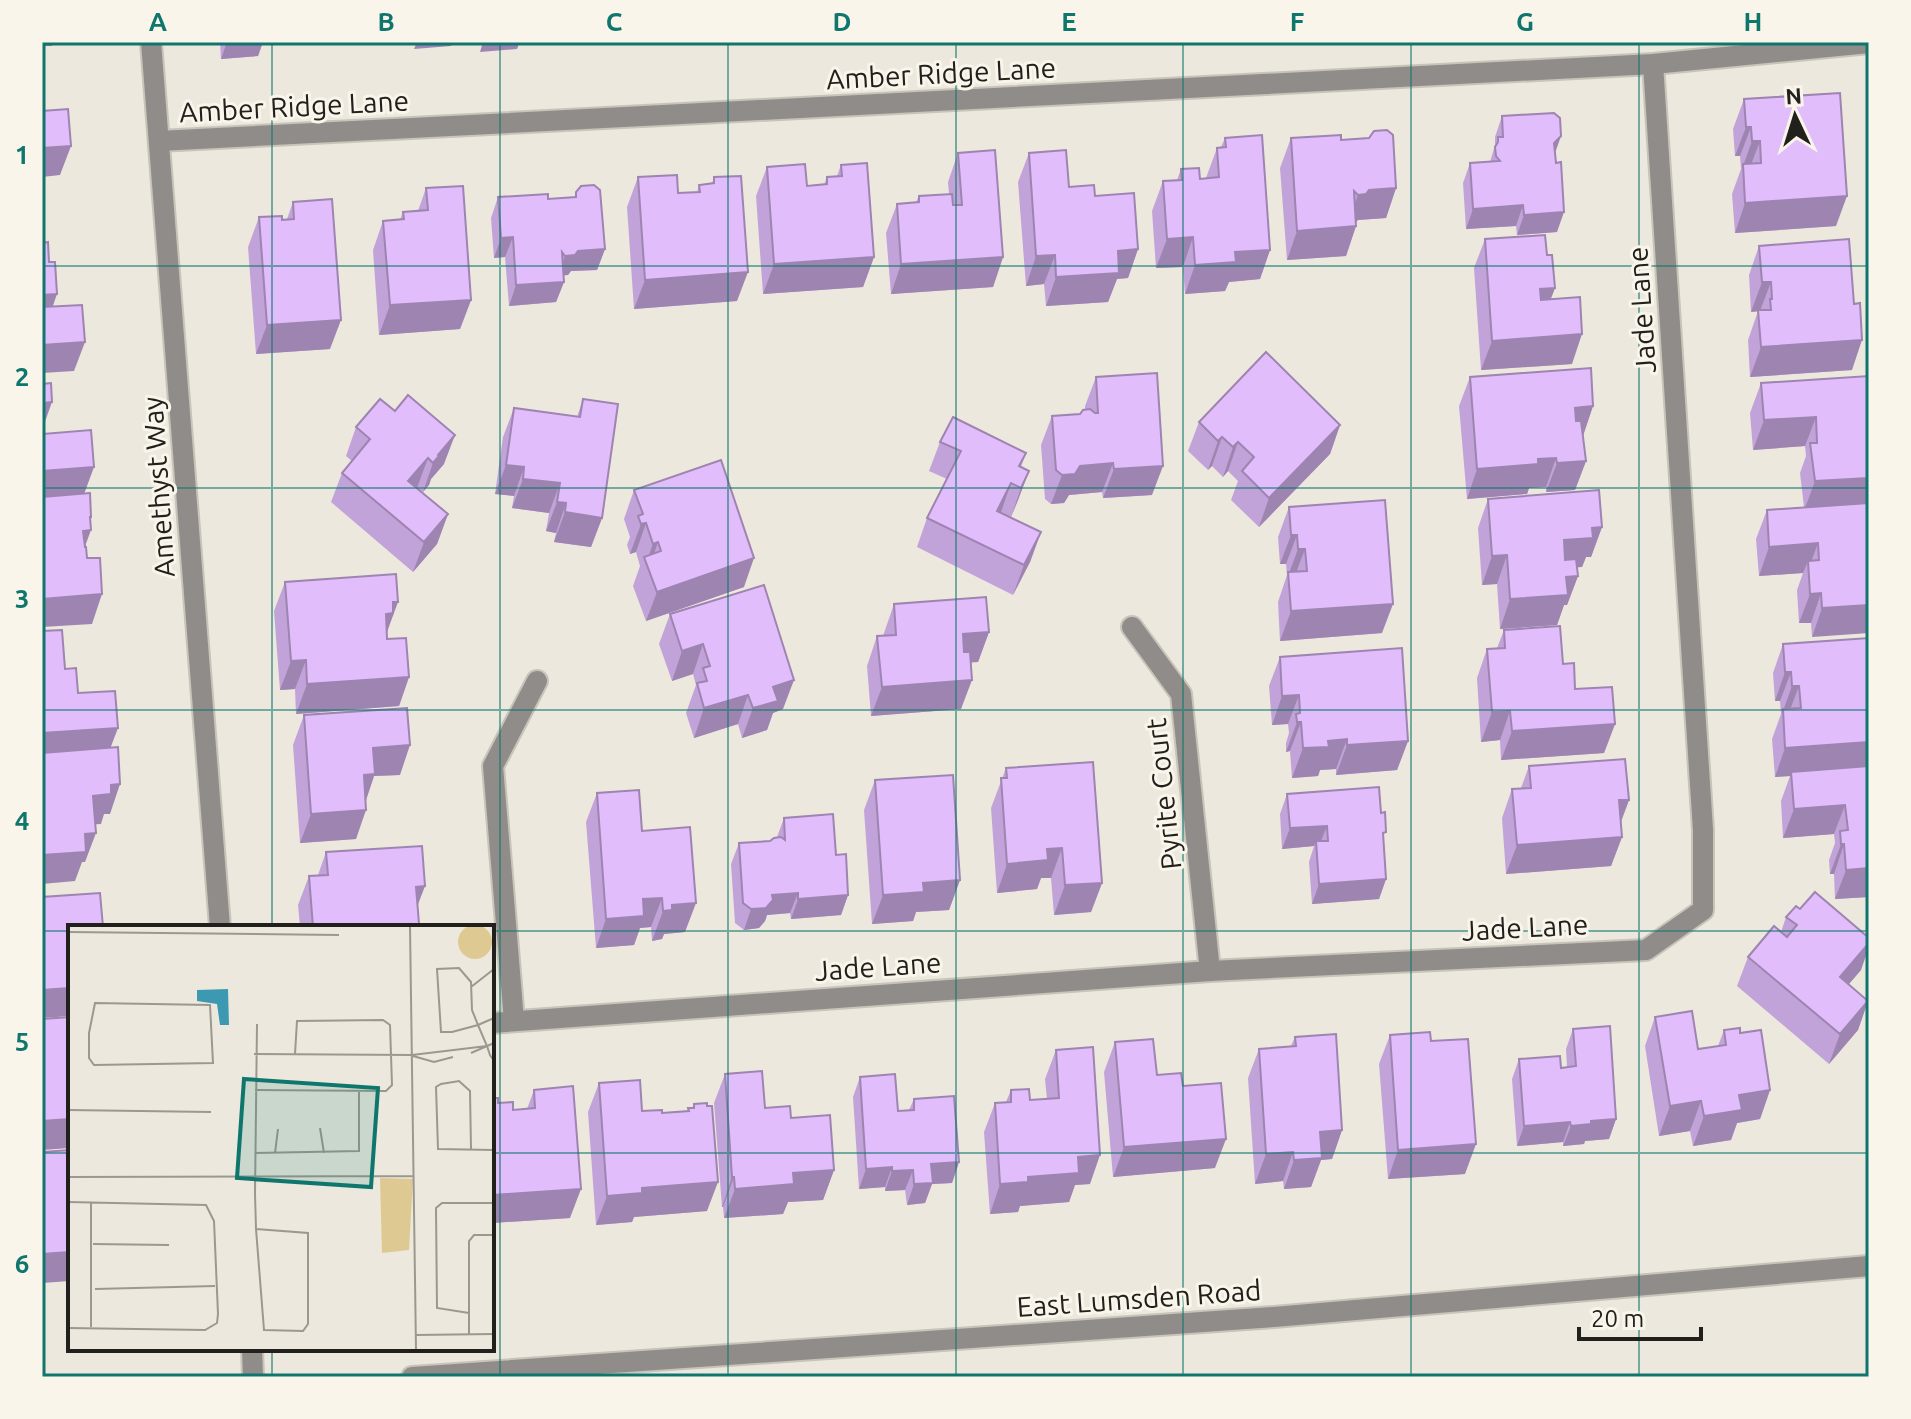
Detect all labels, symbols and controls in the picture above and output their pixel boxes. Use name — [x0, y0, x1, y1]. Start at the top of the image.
text: A — [149, 7, 168, 36]
text: B — [377, 7, 395, 36]
text: C — [606, 7, 623, 36]
text: D — [833, 7, 851, 36]
text: E — [1061, 7, 1077, 36]
text: F — [1290, 7, 1304, 36]
text: G — [1516, 7, 1534, 36]
text: H — [1744, 7, 1762, 36]
street label: Amber Ridge Lane — [825, 52, 1057, 94]
north arrow — [1755, 76, 1835, 156]
text: N — [1785, 83, 1803, 109]
street label: Amber Ridge Lane — [178, 85, 410, 127]
text: 1 — [15, 140, 29, 169]
street label: Jade Lane — [1621, 246, 1661, 374]
text: 2 — [15, 362, 29, 391]
street label: Amethyst Way — [136, 396, 180, 578]
text: 3 — [15, 584, 29, 613]
street label: Pyrite Court — [1140, 717, 1186, 871]
text: 4 — [15, 806, 29, 835]
street label: Jade Lane — [1461, 908, 1589, 946]
inset map — [68, 925, 494, 1351]
street label: Jade Lane — [814, 946, 942, 986]
text: 5 — [15, 1027, 29, 1056]
text: 6 — [15, 1249, 29, 1278]
street label: East Lumsden Road — [1016, 1274, 1262, 1322]
scale bar — [1579, 1291, 1701, 1341]
text: 20 m — [1591, 1305, 1644, 1332]

